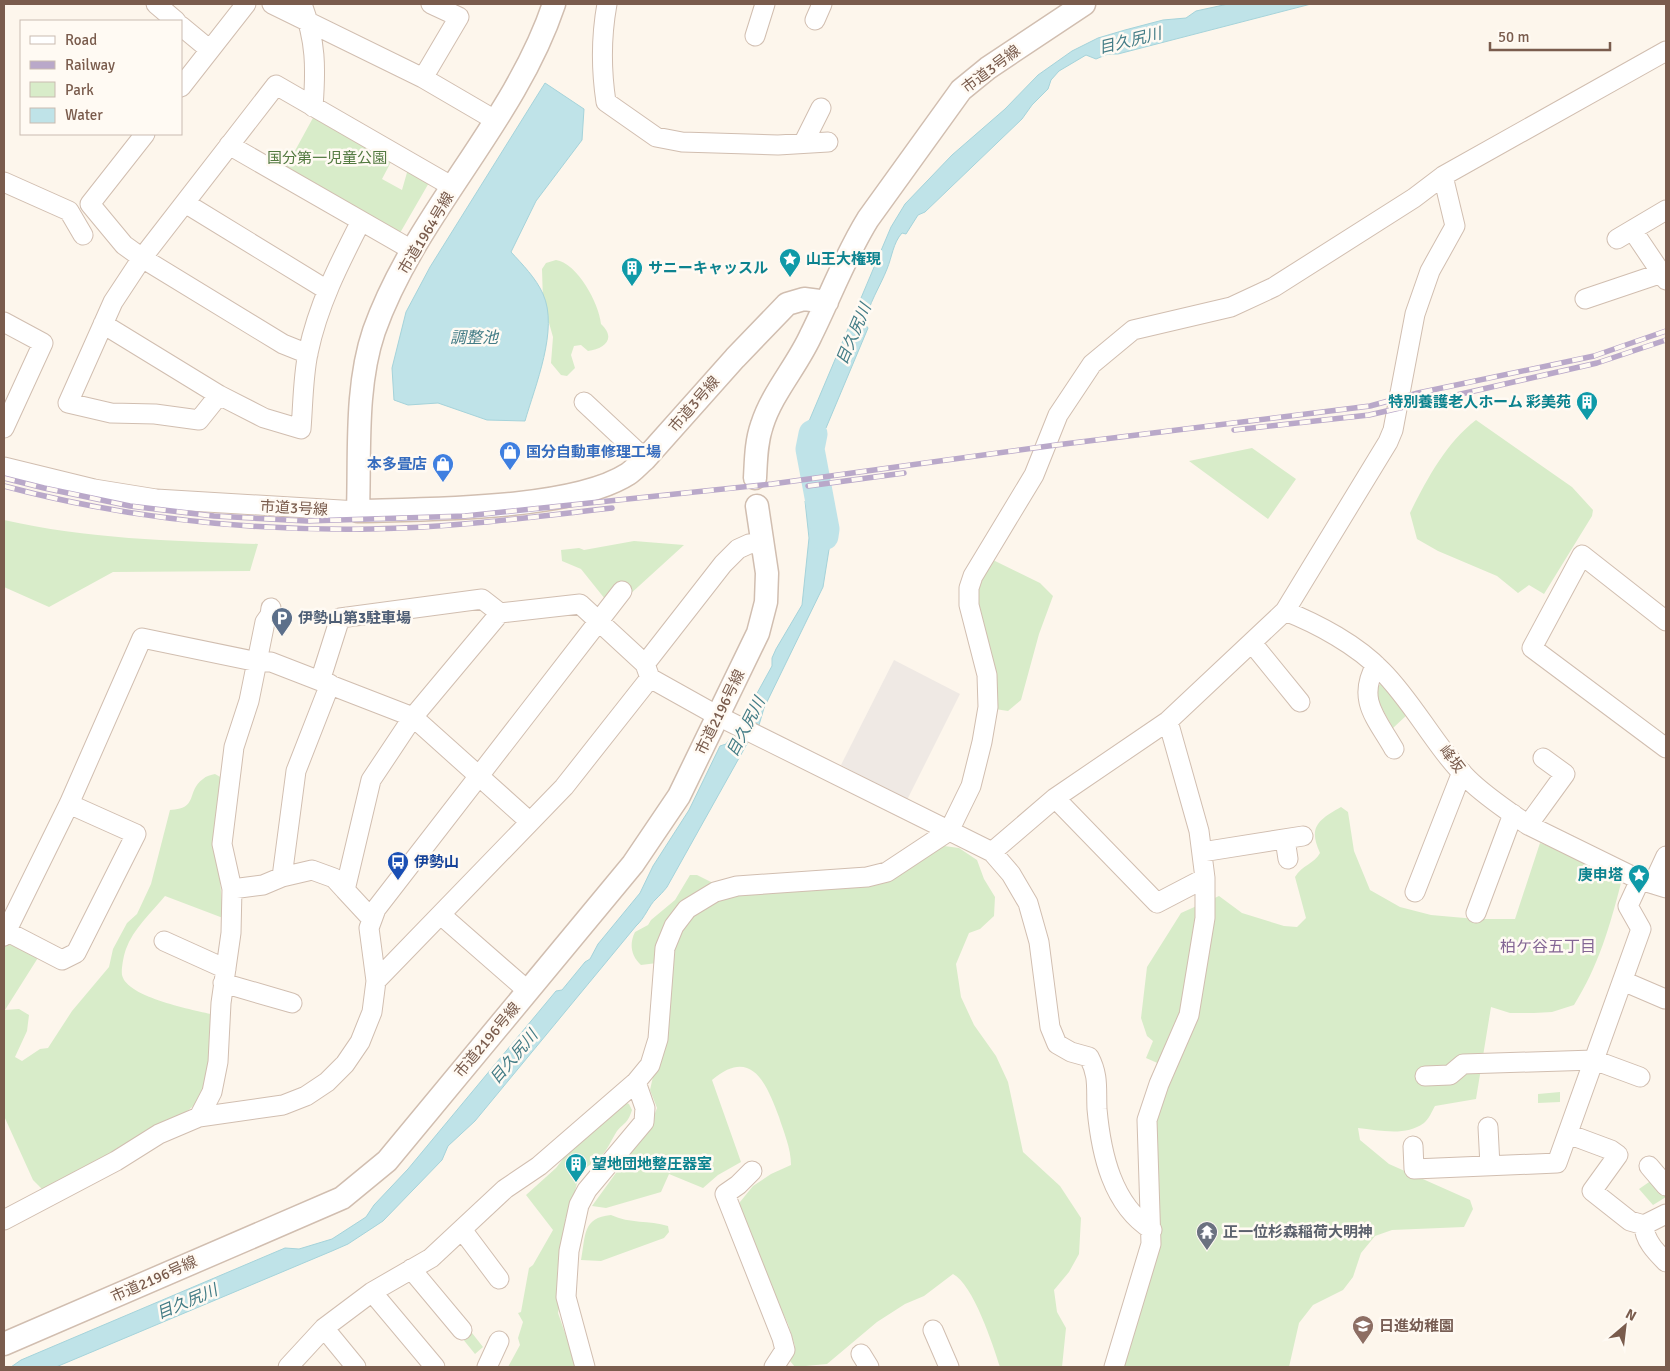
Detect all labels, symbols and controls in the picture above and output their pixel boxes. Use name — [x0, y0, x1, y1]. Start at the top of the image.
legend — [20, 20, 182, 135]
scale bar — [1490, 20, 1610, 52]
water label: 目久尻川 — [1097, 23, 1165, 58]
text: 50 m — [1498, 28, 1529, 46]
text: Road — [65, 31, 97, 49]
street label: 市道3号線 — [958, 41, 1024, 97]
text: Railway — [65, 56, 115, 74]
text: Park — [65, 81, 94, 99]
text: Water — [65, 106, 103, 124]
park label: 国分第一児童公園 — [267, 149, 387, 167]
street label: 市道1964号線 — [394, 189, 458, 277]
place icon: 山王大権現 — [778, 247, 802, 278]
place label: 山王大権現 — [806, 250, 881, 268]
building icon: サニーキャッスル — [620, 256, 644, 287]
place label: サニーキャッスル — [648, 259, 768, 277]
water label: 目久尻川 — [832, 299, 876, 367]
water label: 調整池 — [450, 328, 500, 348]
street label: 市道3号線 — [665, 372, 723, 436]
building icon: 特別養護老人ホーム 彩美苑 — [1575, 390, 1599, 421]
place label: 特別養護老人ホーム 彩美苑 — [1388, 393, 1571, 411]
shop icon: 国分自動車修理工場 — [498, 440, 522, 471]
place label: 国分自動車修理工場 — [526, 443, 661, 461]
shop icon: 本多畳店 — [431, 452, 455, 483]
place label: 本多畳店 — [367, 455, 427, 473]
street label: 市道3号線 — [260, 497, 328, 519]
parking icon: 伊勢山第3駐車場 — [270, 606, 294, 637]
place label: 伊勢山第3駐車場 — [298, 609, 411, 627]
street label: 市道2196号線 — [692, 667, 748, 757]
water label: 目久尻川 — [723, 692, 770, 760]
street label: 峰坂 — [1436, 742, 1468, 776]
bus stop icon: 伊勢山 — [386, 850, 410, 881]
place label: 伊勢山 — [414, 853, 459, 871]
place icon: 庚申塔 — [1627, 863, 1651, 894]
place label: 庚申塔 — [1578, 866, 1623, 884]
district label: 柏ケ谷五丁目 — [1500, 937, 1596, 957]
street label: 市道2196号線 — [450, 999, 524, 1081]
water label: 目久尻川 — [486, 1025, 544, 1088]
building icon: 望地団地整圧器室 — [564, 1152, 588, 1183]
place label: 望地団地整圧器室 — [592, 1155, 712, 1173]
temple icon: 正一位杉森稲荷大明神 — [1195, 1220, 1219, 1251]
place label: 正一位杉森稲荷大明神 — [1223, 1223, 1373, 1241]
street label: 市道2196号線 — [108, 1252, 200, 1306]
water label: 目久尻川 — [154, 1280, 222, 1324]
north arrow — [1600, 1301, 1650, 1351]
text: N — [1623, 1305, 1639, 1325]
school or university icon: 日進幼稚園 — [1351, 1314, 1375, 1345]
place label: 日進幼稚園 — [1379, 1317, 1454, 1335]

